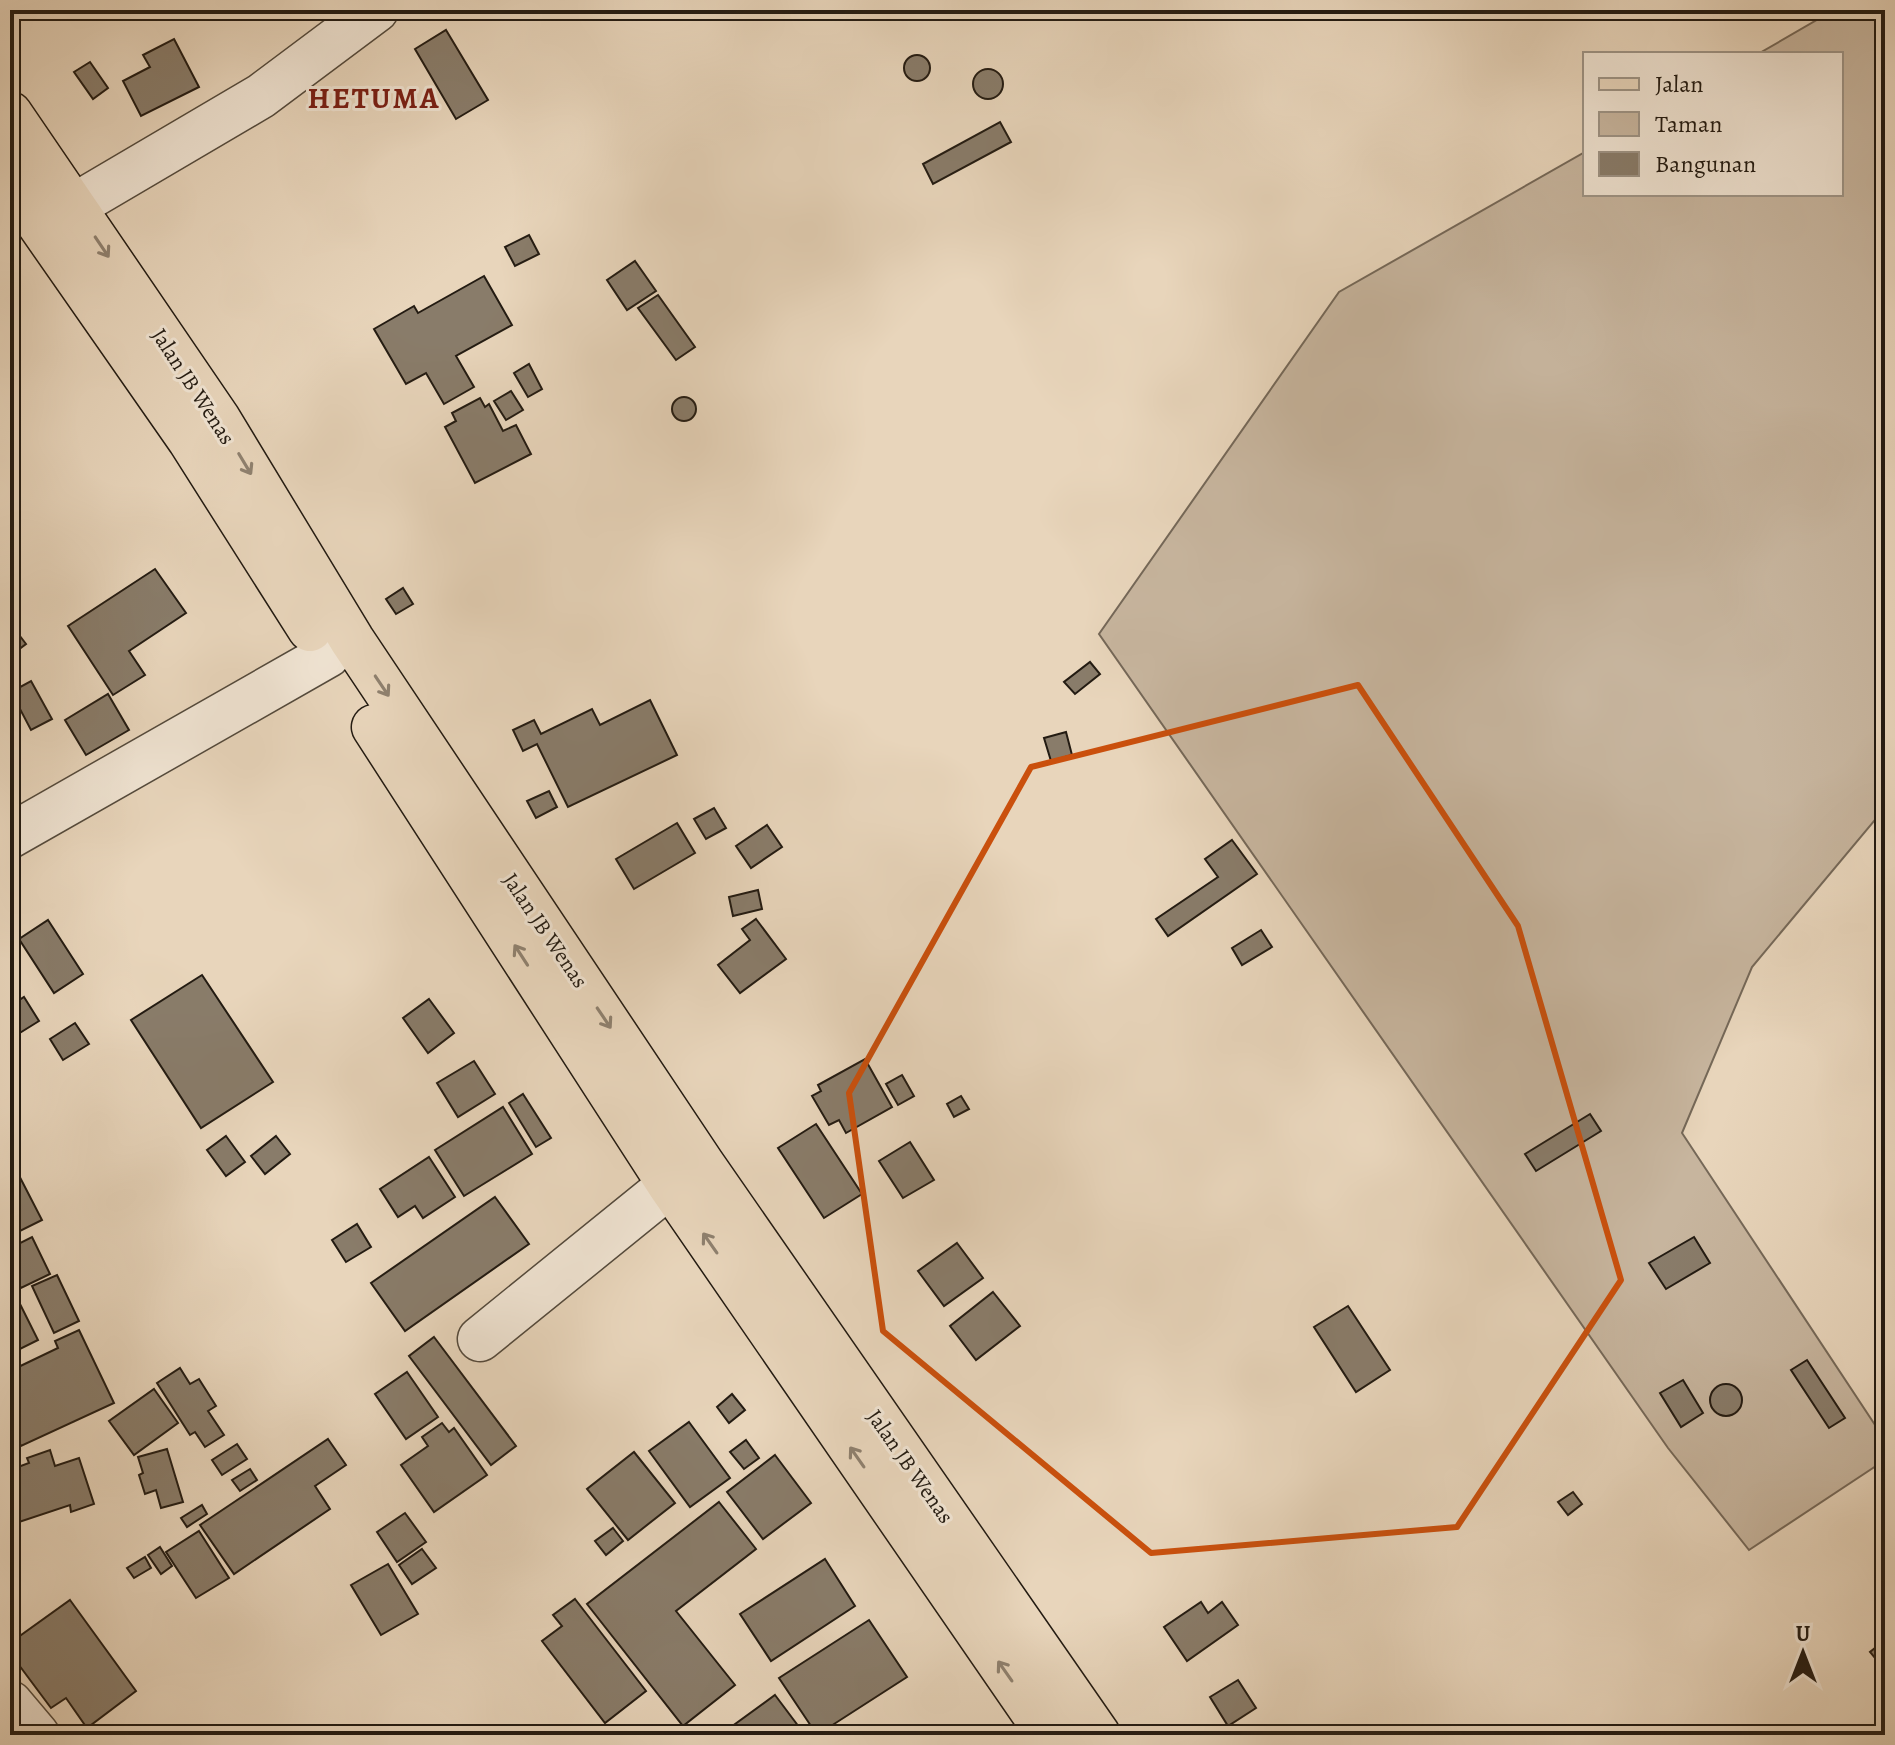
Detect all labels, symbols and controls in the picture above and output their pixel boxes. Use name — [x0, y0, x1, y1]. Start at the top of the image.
legend — [1583, 52, 1843, 196]
text: Jalan — [1655, 68, 1704, 100]
district label: HETUMA — [308, 78, 441, 118]
text: Taman — [1655, 108, 1722, 140]
text: Bangunan — [1655, 148, 1756, 180]
one-way arrow — [94, 236, 111, 258]
street label: Jalan JB Wenas — [144, 323, 242, 451]
one-way arrow — [237, 453, 254, 475]
one-way arrow — [374, 674, 390, 696]
street label: Jalan JB Wenas — [496, 867, 595, 994]
one-way arrow — [513, 944, 529, 967]
one-way arrow — [596, 1007, 613, 1029]
one-way arrow — [702, 1232, 718, 1254]
street label: Jalan JB Wenas — [860, 1403, 961, 1530]
one-way arrow — [849, 1446, 865, 1468]
north arrow — [1763, 1613, 1843, 1693]
text: U — [1796, 1619, 1811, 1649]
one-way arrow — [997, 1660, 1013, 1682]

